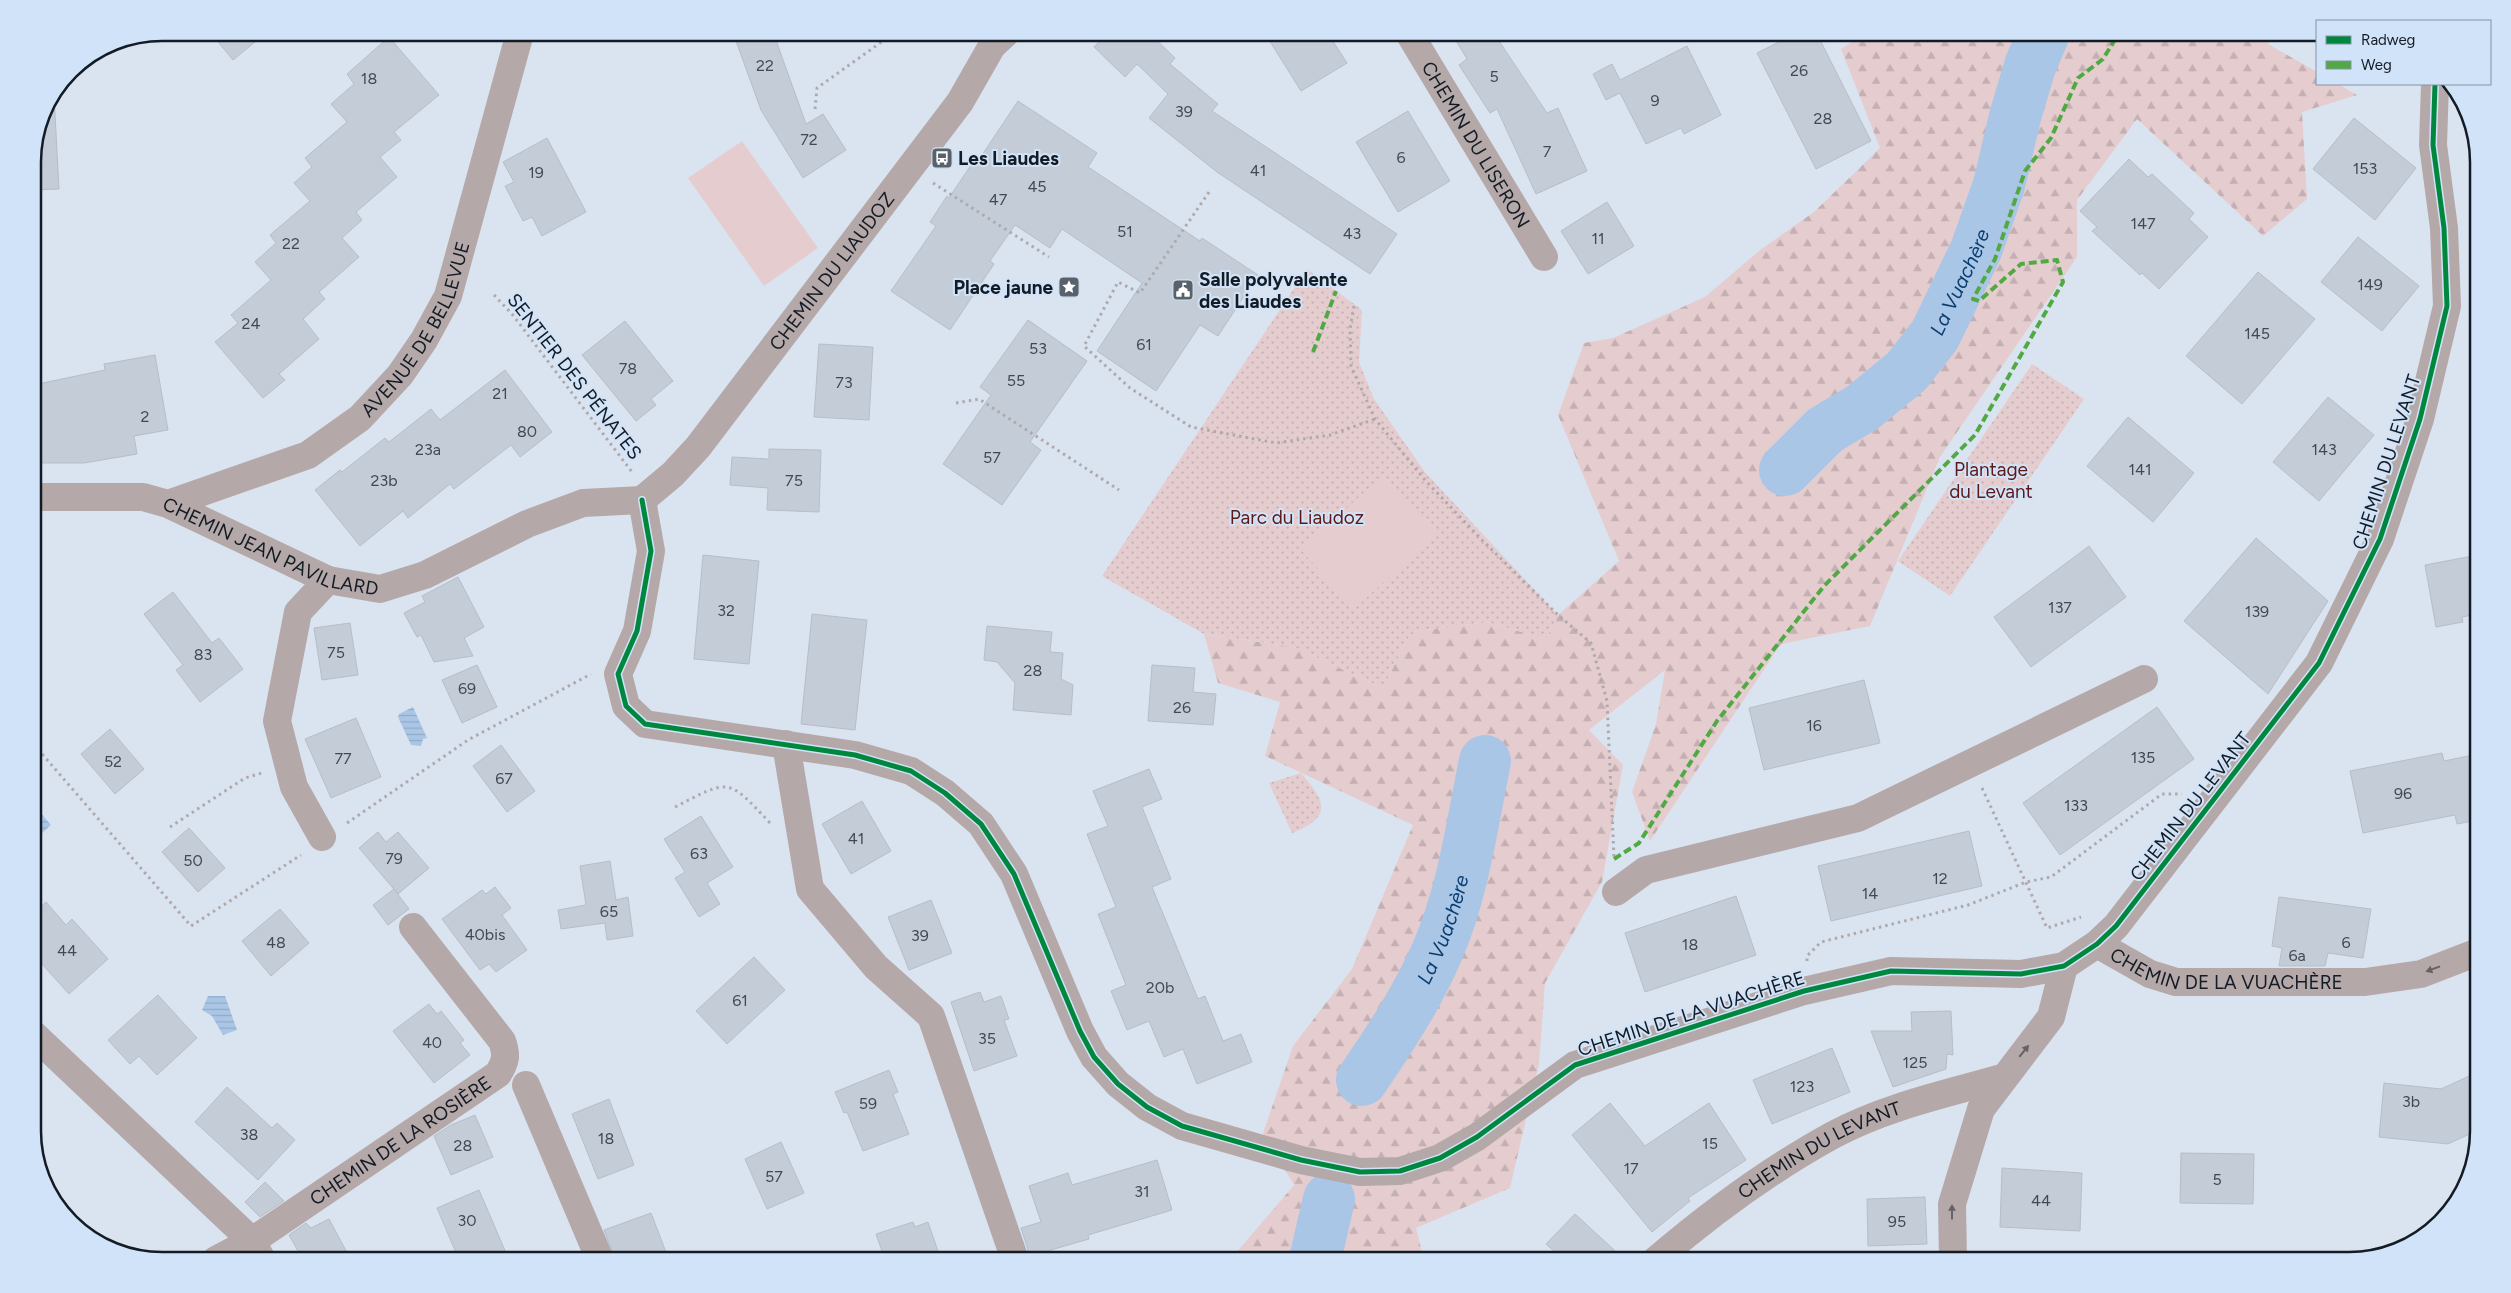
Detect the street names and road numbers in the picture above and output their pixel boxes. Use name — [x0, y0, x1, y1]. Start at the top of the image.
street label: CHEMIN DU LISERON — [1417, 57, 1535, 232]
street label: CHEMIN DU LIAUDOZ — [765, 188, 899, 355]
street label: AVENUE DE BELLEVUE — [356, 239, 474, 422]
street label: SENTIER DES PÉNATES — [503, 289, 647, 464]
street label: CHEMIN DU LEVANT — [2347, 371, 2426, 553]
street label: CHEMIN JEAN PAVILLARD — [159, 492, 380, 601]
street label: CHEMIN DU LEVANT — [2125, 727, 2256, 885]
street label: CHEMIN DE LA VUACHÈRE — [2106, 943, 2343, 995]
street label: CHEMIN DE LA VUACHÈRE — [1575, 966, 1808, 1061]
street label: CHEMIN DE LA ROSIÈRE — [306, 1071, 496, 1210]
street label: CHEMIN DU LEVANT — [1733, 1097, 1904, 1204]

